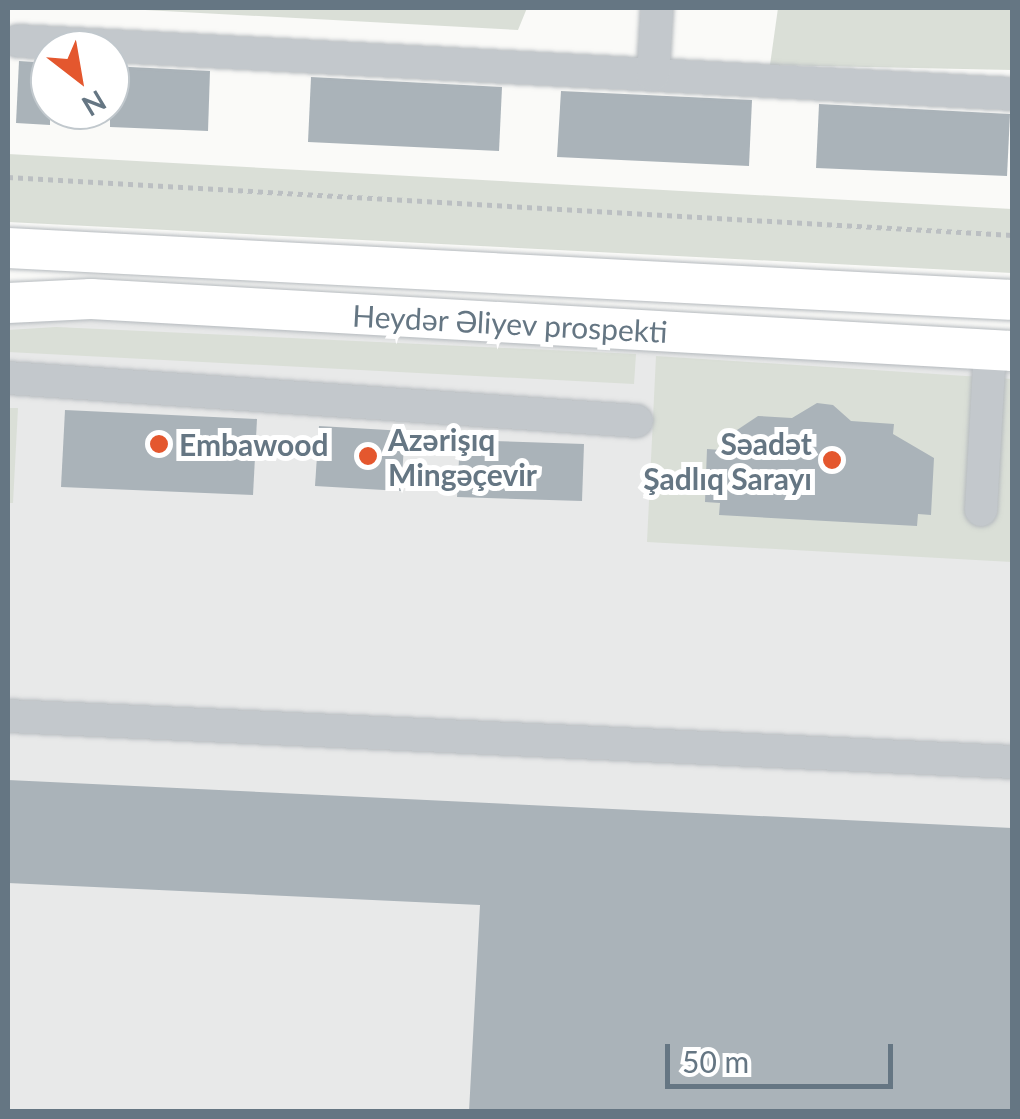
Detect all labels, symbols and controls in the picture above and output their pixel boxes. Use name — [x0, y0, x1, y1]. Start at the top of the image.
north arrow — [30, 30, 130, 130]
text: N — [76, 84, 112, 124]
street label: Heydər Əliyev prospekti — [351, 297, 669, 349]
place label: Azərişıq Mingəçevir — [388, 421, 537, 492]
place label: Səadət Şadlıq Sarayı — [643, 425, 812, 496]
place label: Embawood — [179, 426, 328, 462]
marker: Embawood — [148, 433, 170, 455]
marker: Azərişıq Mingəçevir — [357, 445, 379, 467]
marker: Səadət Şadlıq Sarayı — [821, 449, 843, 471]
scale bar — [670, 1024, 898, 1086]
text: 50 m — [682, 1043, 749, 1079]

